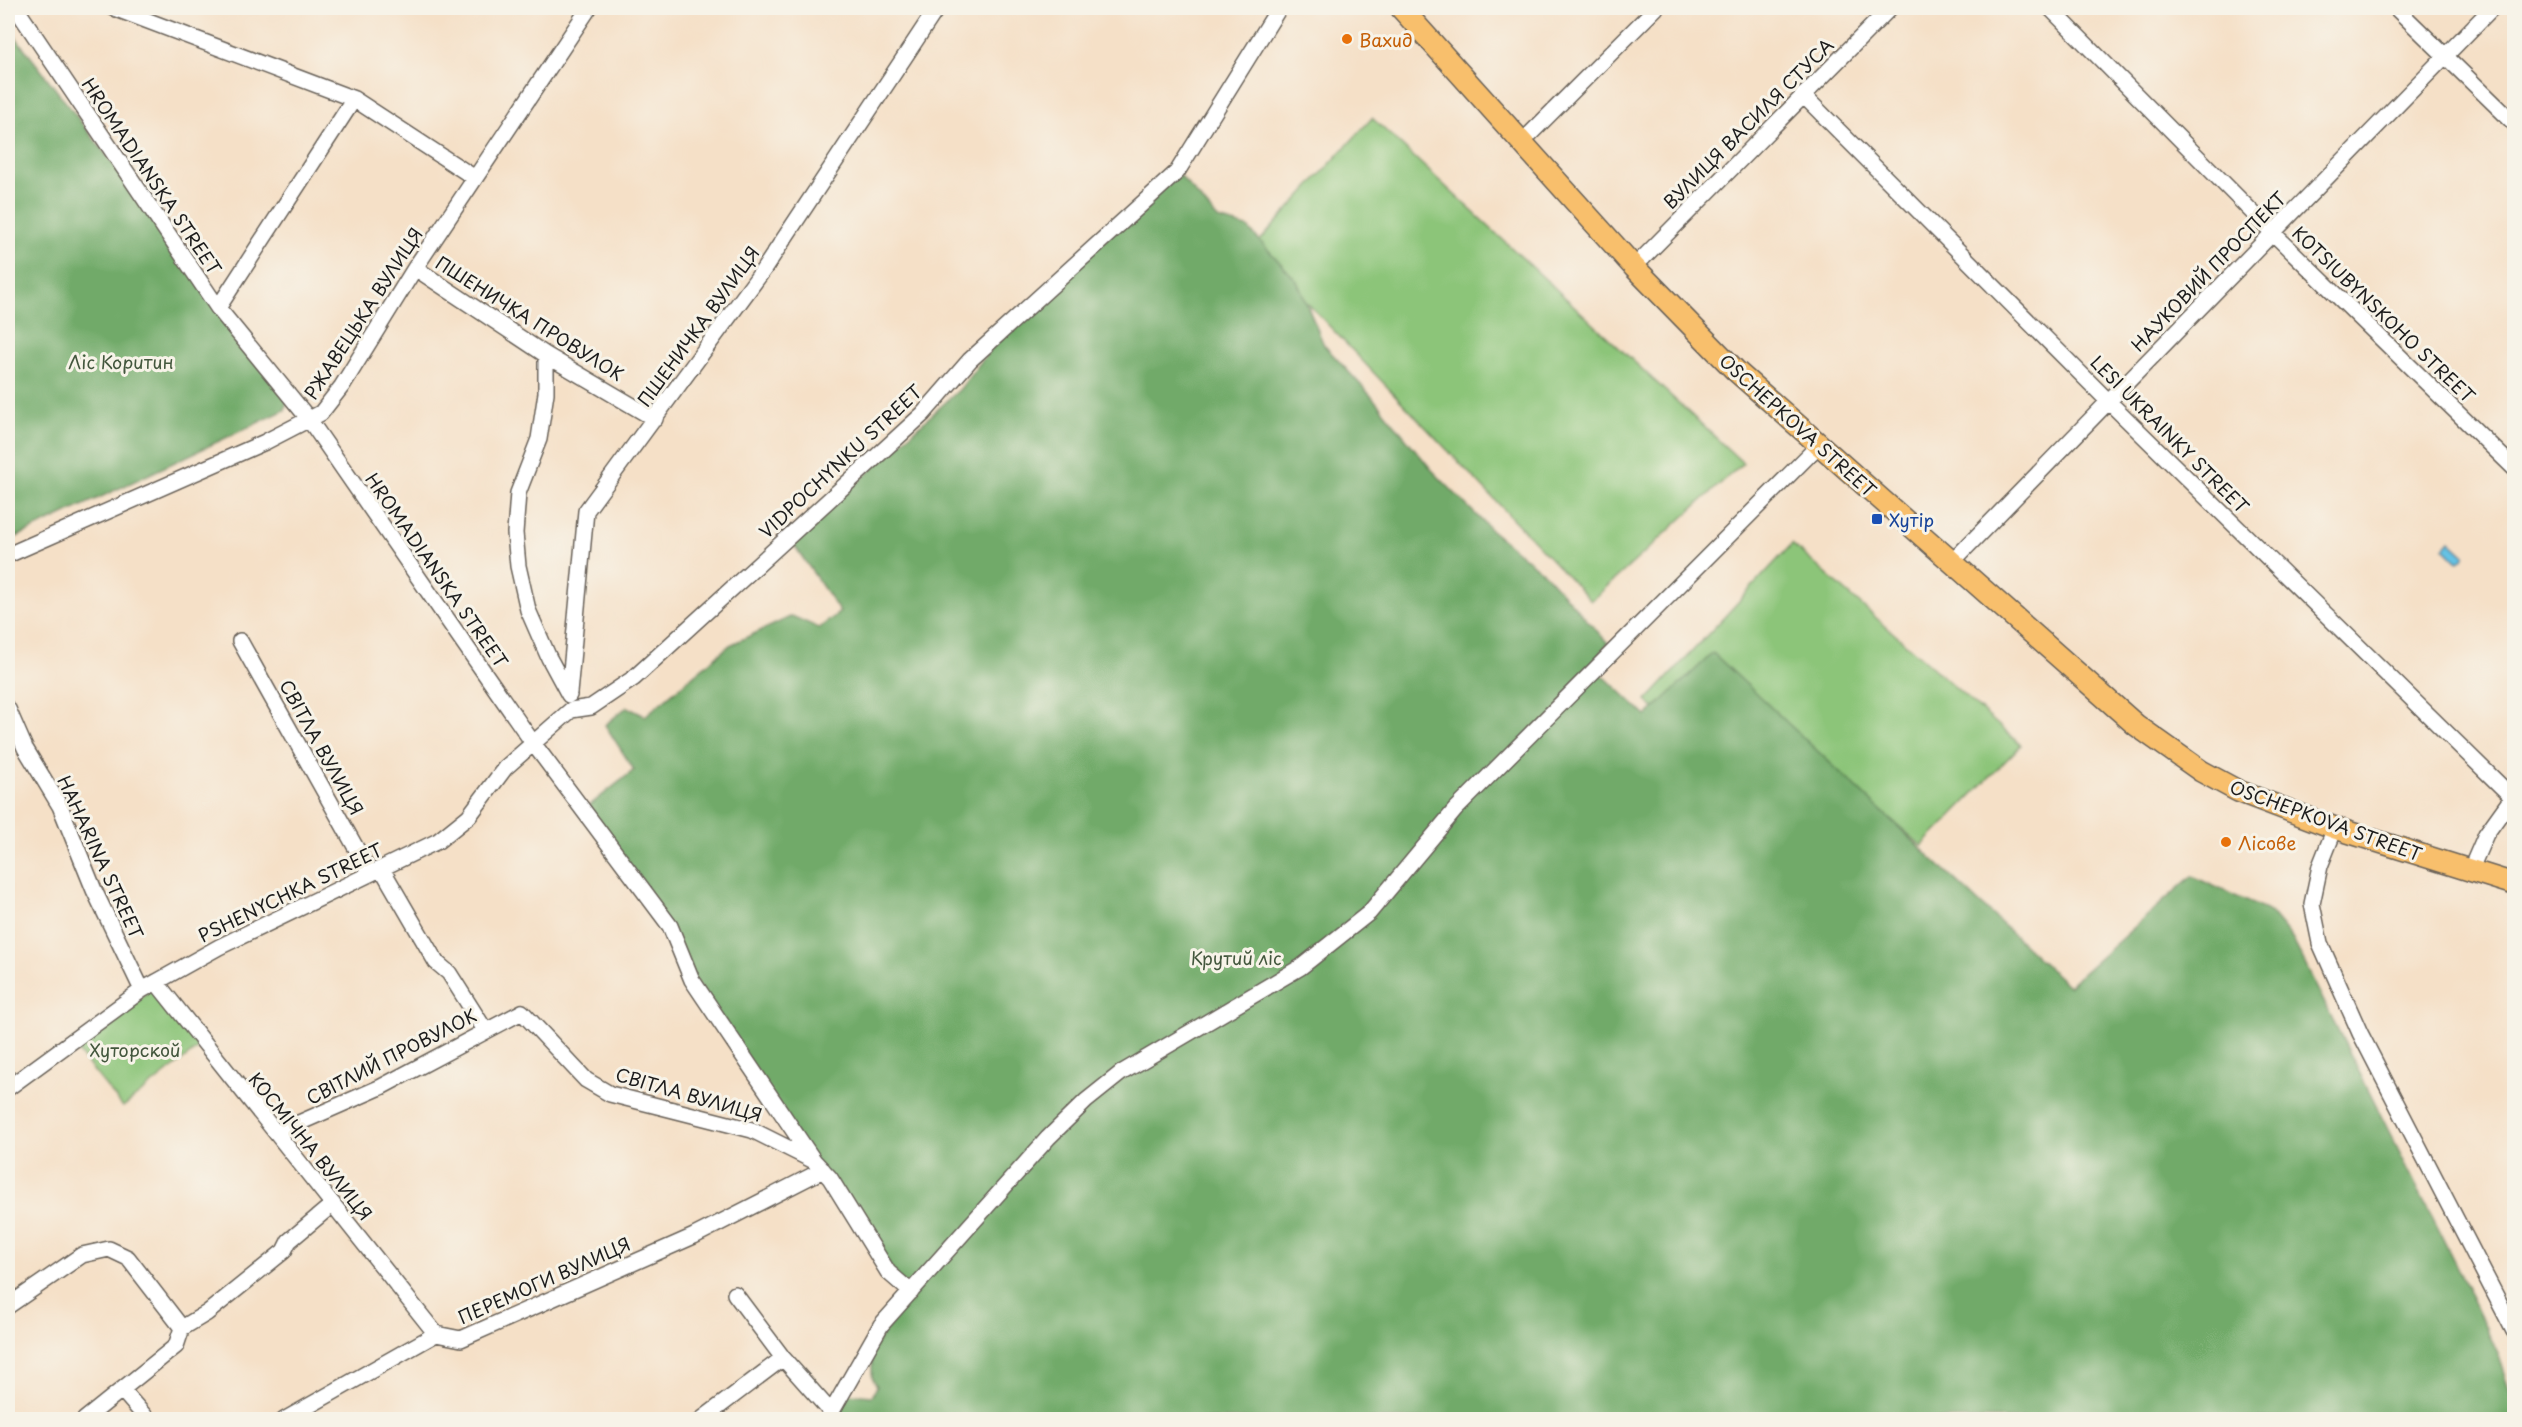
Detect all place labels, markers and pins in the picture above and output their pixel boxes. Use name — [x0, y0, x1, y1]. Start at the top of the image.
place label: Вахид — [1359, 26, 1413, 53]
marker: Вахид — [1340, 32, 1354, 46]
place label: Хутір — [1889, 506, 1934, 533]
marker: Хутір — [1870, 512, 1884, 526]
place label: Лісове — [2238, 829, 2296, 856]
marker: Лісове — [2219, 835, 2233, 849]

